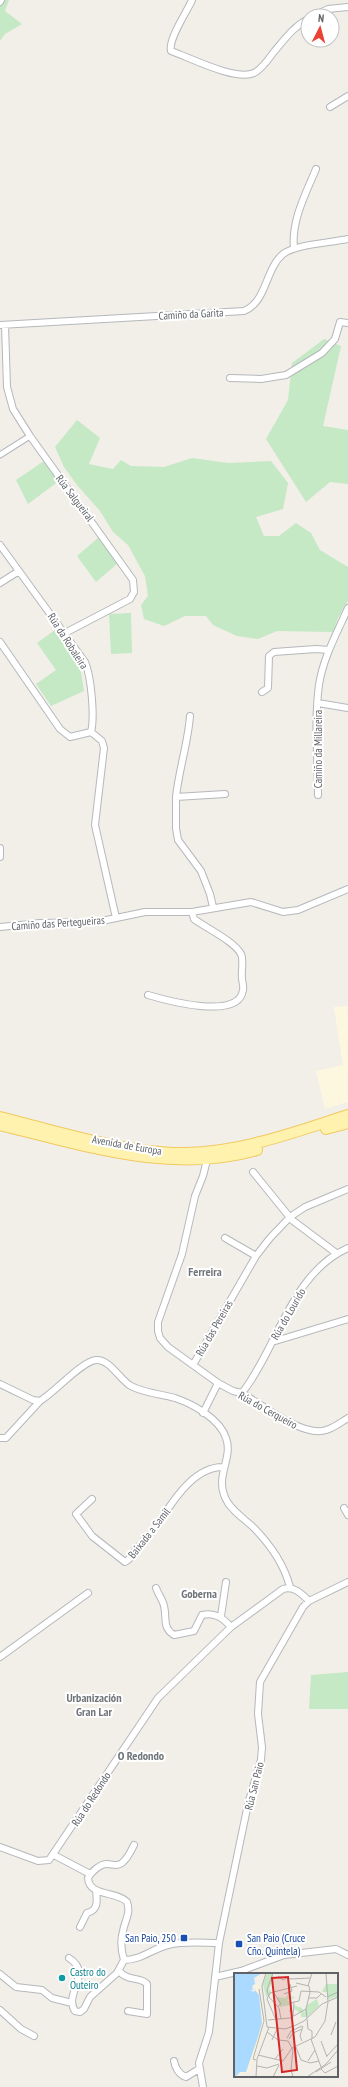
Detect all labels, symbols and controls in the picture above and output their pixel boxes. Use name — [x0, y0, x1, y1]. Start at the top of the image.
north arrow — [300, 8, 340, 48]
text: N — [317, 11, 325, 25]
street label: Camiño da Garita — [158, 305, 224, 323]
street label: Rúa Salgueiral — [53, 472, 97, 524]
street label: Rúa da Robaleira — [45, 610, 91, 672]
street label: Camiño da Millareira — [311, 710, 325, 788]
street label: Camiño das Pertegueiras — [11, 913, 105, 933]
street label: Avenida de Europa — [91, 1132, 163, 1158]
district label: Ferreira — [188, 1264, 222, 1279]
street label: Rúa do Lourido — [268, 1286, 308, 1342]
street label: Rúa das Pereiras — [192, 1297, 236, 1358]
street label: Rúa do Cerqueiro — [236, 1388, 300, 1432]
street label: Baixada a Samil — [125, 1505, 173, 1561]
district label: Goberna — [181, 1586, 217, 1601]
district label: Urbanización Gran Lar — [66, 1690, 122, 1719]
district label: O Redondo — [118, 1748, 165, 1763]
street label: Rúa San Paio — [241, 1760, 267, 1812]
street label: Rúa do Redondo — [68, 1769, 114, 1829]
place label: San Paio, 250 — [125, 1931, 176, 1945]
place label: San Paio (Cruce Cño. Quintela) — [247, 1931, 306, 1958]
marker: San Paio, 250 — [179, 1933, 189, 1943]
marker: San Paio (Cruce Cño. Quintela) — [234, 1939, 244, 1949]
place label: Castro do Outeiro — [70, 1965, 106, 1992]
marker: Castro do Outeiro — [57, 1973, 67, 1983]
inset map — [234, 1973, 338, 2077]

